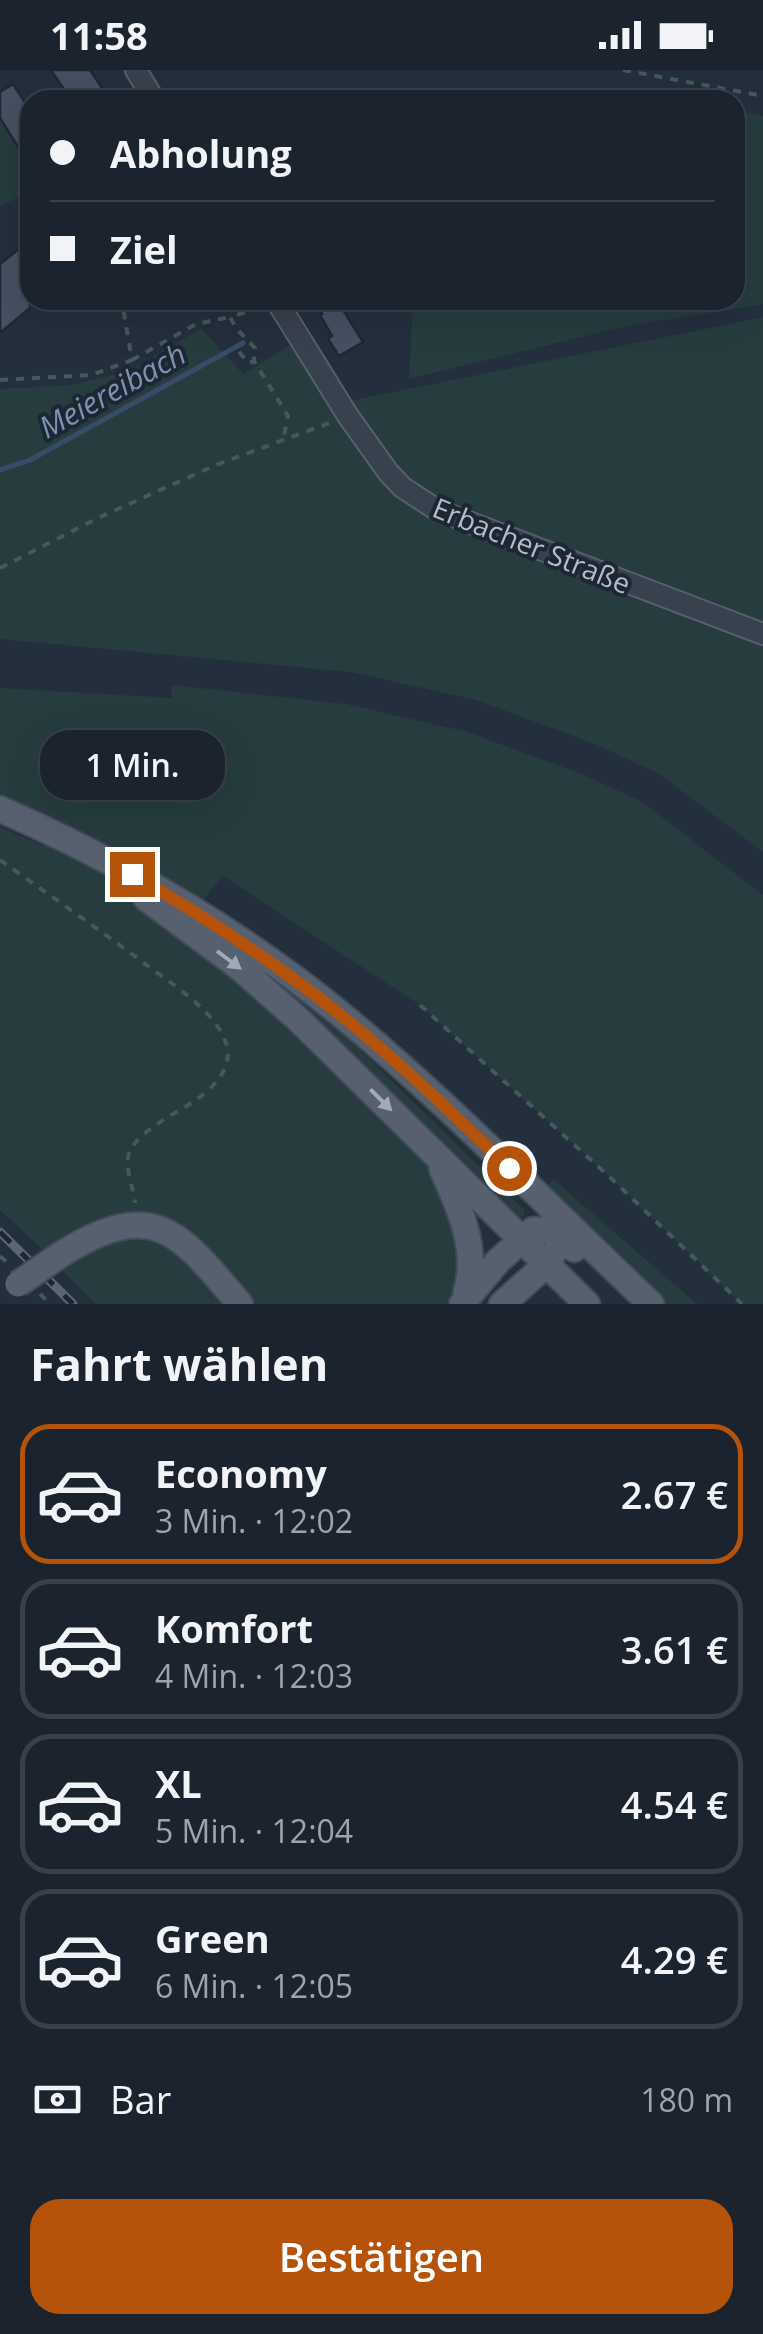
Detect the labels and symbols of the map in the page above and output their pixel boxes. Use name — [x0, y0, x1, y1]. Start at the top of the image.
water label: Meiereibach — [31, 333, 193, 447]
street label: Erbacher Straße — [427, 488, 637, 602]
callout: 1 Min. — [39, 729, 224, 799]
route end — [110, 852, 155, 897]
one-way arrow — [216, 950, 242, 971]
one-way arrow — [369, 1087, 393, 1111]
route start — [487, 1146, 532, 1191]

